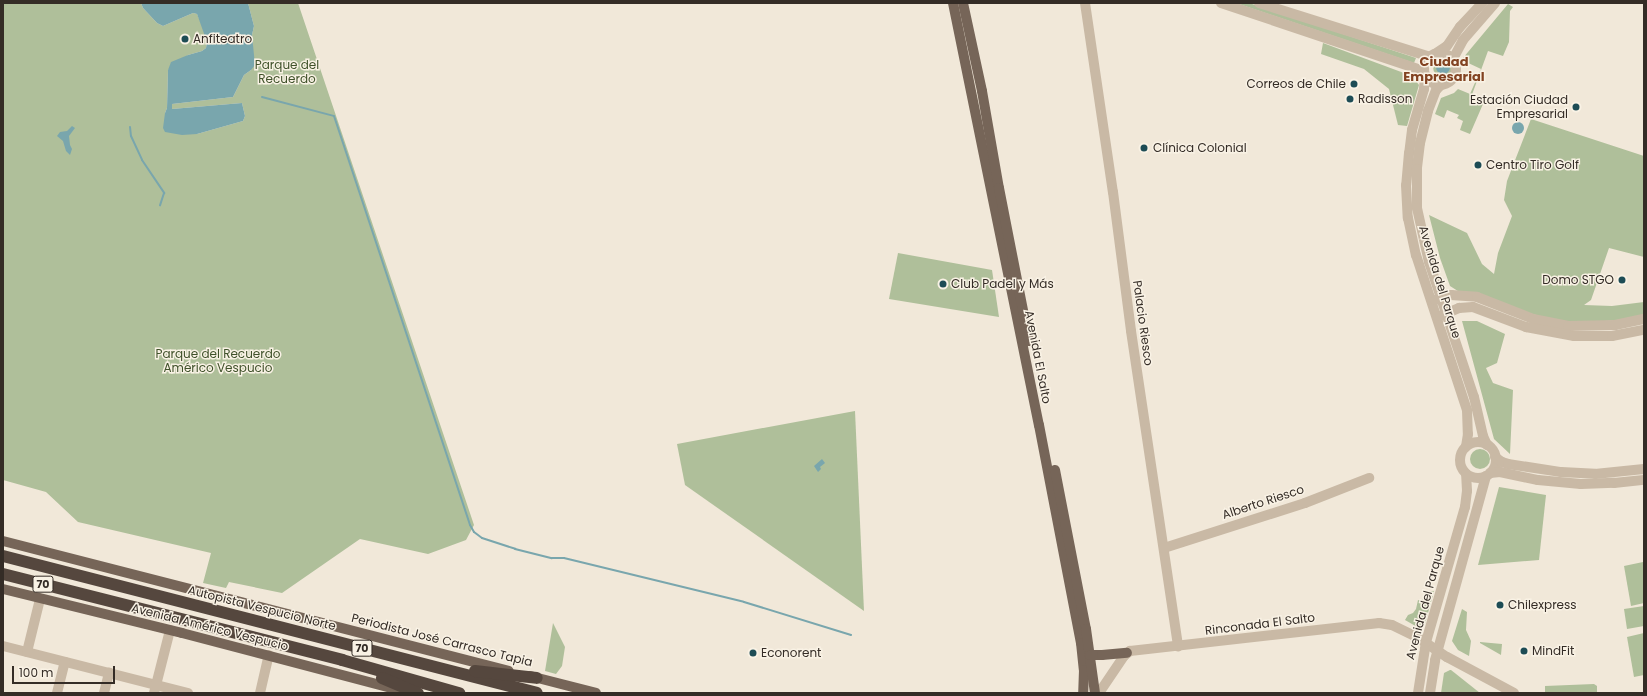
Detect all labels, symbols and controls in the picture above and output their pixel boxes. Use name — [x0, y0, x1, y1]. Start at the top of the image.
place label: Anfiteatro — [193, 32, 252, 46]
marker: Anfiteatro — [180, 34, 190, 44]
district label: Ciudad Empresarial — [1403, 55, 1485, 86]
park label: Parque del Recuerdo — [255, 58, 319, 86]
place label: Correos de Chile — [1246, 77, 1346, 91]
marker: Correos de Chile — [1349, 79, 1359, 89]
place label: Radisson — [1358, 92, 1412, 106]
place label: Estación Ciudad Empresarial — [1470, 93, 1568, 121]
marker: Radisson — [1345, 94, 1355, 104]
marker: Estación Ciudad Empresarial — [1571, 102, 1581, 112]
place label: Clínica Colonial — [1153, 141, 1247, 155]
marker: Clínica Colonial — [1138, 142, 1150, 154]
place label: Centro Tiro Golf — [1486, 158, 1579, 172]
marker: Centro Tiro Golf — [1473, 160, 1483, 170]
street label: Avenida del Parque — [1416, 224, 1464, 340]
place label: Domo STGO — [1542, 273, 1614, 287]
marker: Domo STGO — [1617, 275, 1627, 285]
place label: Club Padel y Más — [951, 277, 1054, 291]
marker: Club Padel y Más — [938, 279, 948, 289]
street label: Palacio Riesco — [1130, 279, 1156, 367]
street label: Avenida El Salto — [1022, 309, 1054, 405]
park label: Parque del Recuerdo Américo Vespucio — [155, 347, 281, 375]
street label: Alberto Riesco — [1220, 482, 1306, 522]
street label: Avenida del Parque — [1403, 545, 1447, 661]
road number: 70 — [32, 575, 54, 593]
street label: Autopista Vespucio Norte — [187, 583, 337, 633]
place label: Chilexpress — [1508, 598, 1577, 612]
street label: Avenida Américo Vespucio — [130, 600, 290, 654]
marker: Chilexpress — [1495, 600, 1505, 610]
street label: Rinconada El Salto — [1204, 610, 1316, 638]
street label: Periodista José Carrasco Tapia — [350, 611, 534, 669]
road number: 70 — [351, 639, 373, 657]
place label: MindFit — [1532, 644, 1574, 658]
place label: Econorent — [761, 646, 821, 660]
marker: MindFit — [1519, 646, 1529, 656]
marker: Econorent — [748, 648, 758, 658]
scale bar — [14, 658, 117, 684]
text: 100 m — [19, 664, 53, 681]

